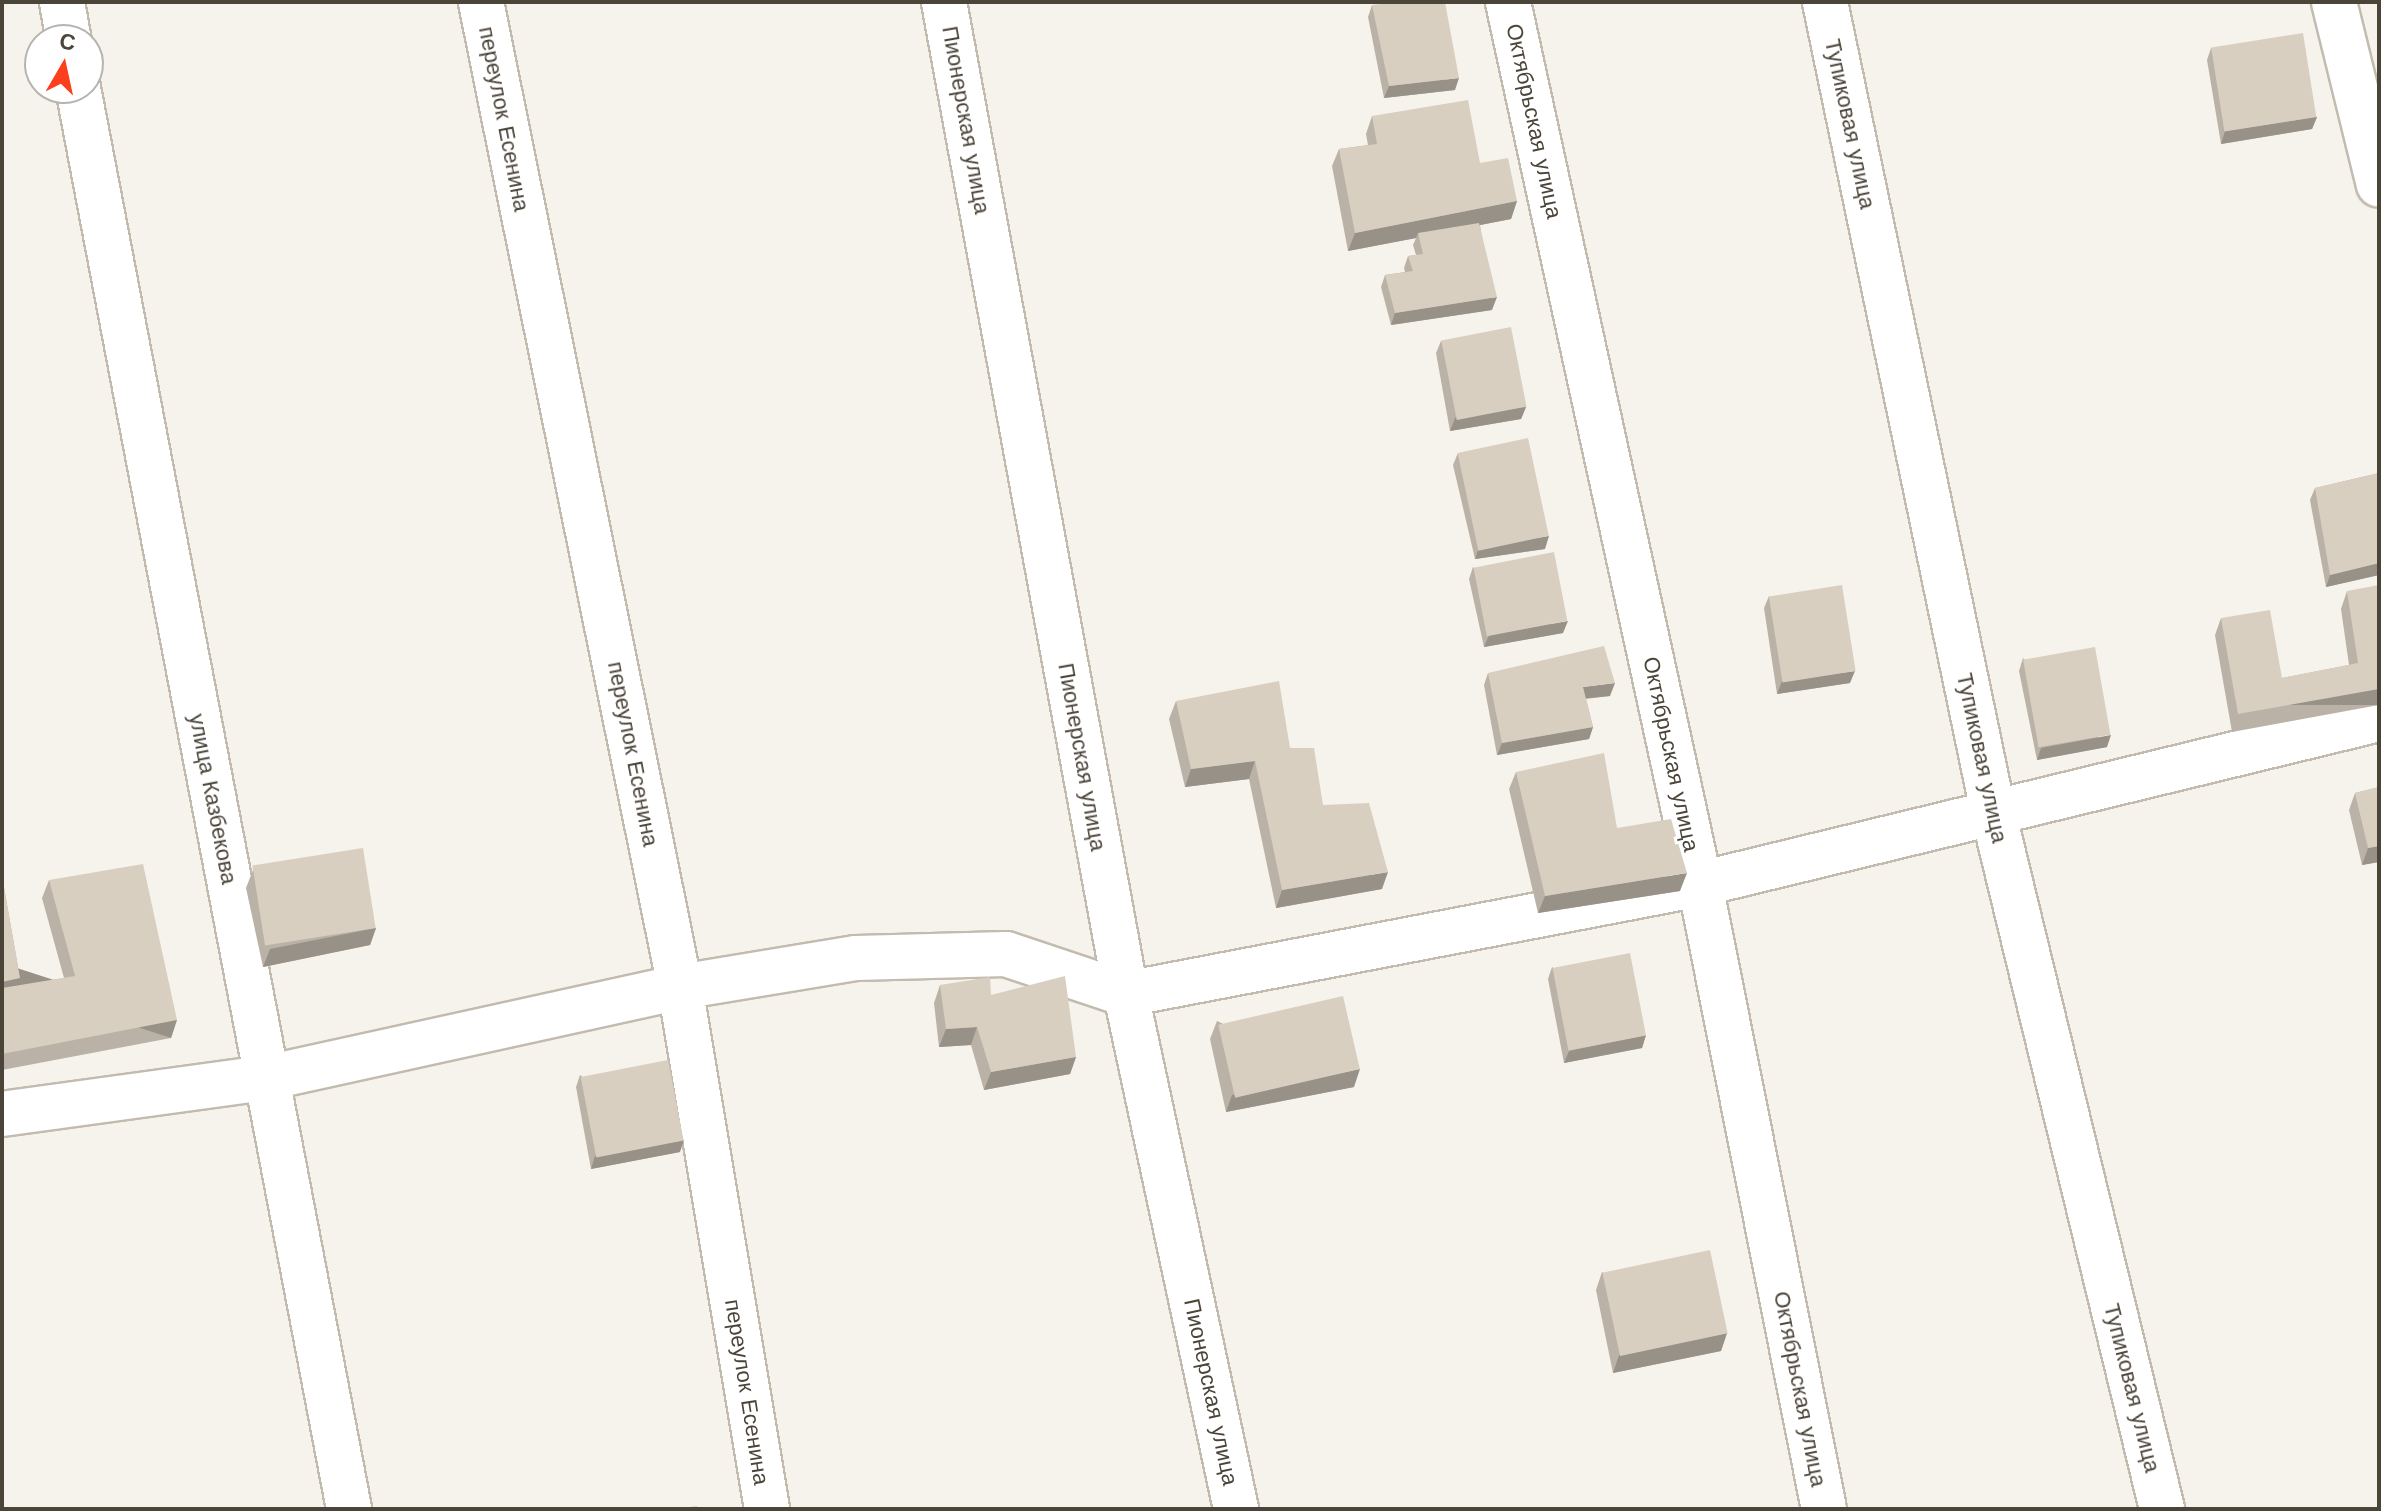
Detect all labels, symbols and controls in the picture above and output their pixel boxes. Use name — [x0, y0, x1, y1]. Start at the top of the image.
street label: Октябрьская улица — [1500, 21, 1568, 221]
north arrow — [24, 24, 104, 104]
street label: переулок Есенина — [473, 24, 535, 214]
street label: Пионерская улица — [936, 24, 996, 216]
text: С — [58, 28, 77, 55]
street label: Тупиковая улица — [1819, 37, 1881, 211]
street label: Октябрьская улица — [1637, 654, 1705, 854]
street label: переулок Есенина — [602, 659, 664, 849]
street label: Пионерская улица — [1052, 661, 1112, 853]
street label: Тупиковая улица — [1951, 671, 2013, 845]
street label: улица Казбекова — [184, 712, 242, 886]
street label: Октябрьская улица — [1768, 1289, 1832, 1489]
street label: Пионерская улица — [1178, 1296, 1244, 1488]
street label: переулок Есенина — [719, 1297, 775, 1487]
street label: Тупиковая улица — [2098, 1301, 2166, 1475]

